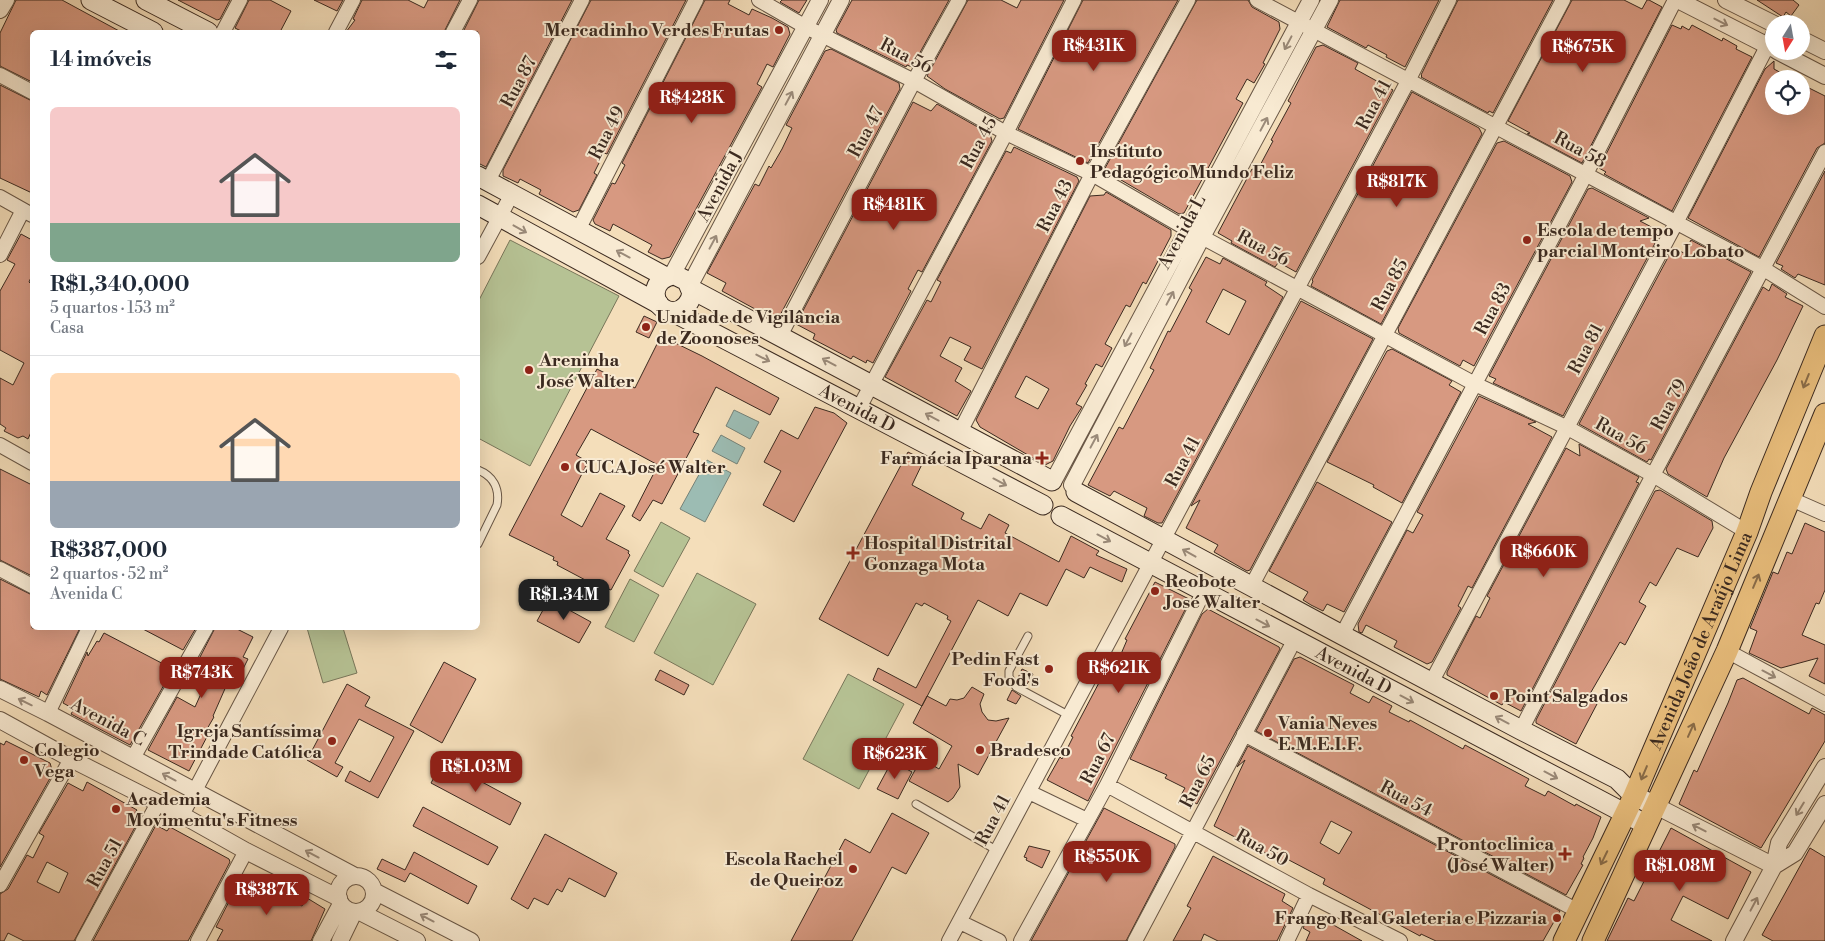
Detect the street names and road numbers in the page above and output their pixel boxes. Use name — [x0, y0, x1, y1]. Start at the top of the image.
street label: Rua 56 — [876, 33, 936, 79]
street label: Rua 87 — [496, 52, 542, 112]
street label: Rua 41 — [1351, 76, 1397, 134]
street label: Rua 49 — [584, 102, 630, 164]
street label: Rua 47 — [843, 103, 889, 161]
street label: Rua 45 — [956, 113, 1002, 173]
street label: Rua 58 — [1550, 127, 1610, 173]
street label: Avenida J — [691, 146, 748, 226]
street label: Rua 43 — [1032, 176, 1078, 236]
street label: Avenida L — [1152, 191, 1211, 274]
street label: Rua 56 — [1233, 225, 1293, 271]
street label: Rua 85 — [1367, 255, 1413, 315]
street label: Rua 83 — [1470, 279, 1516, 339]
street label: Rua 81 — [1563, 320, 1609, 378]
street label: Rua 79 — [1646, 375, 1692, 435]
street label: Avenida D — [814, 378, 899, 438]
street label: Rua 56 — [1591, 412, 1651, 460]
street label: Rua 41 — [1160, 433, 1206, 491]
street label: Avenida João de Araújo Lima — [1643, 527, 1758, 754]
street label: Avenida D — [1311, 640, 1396, 700]
street label: Avenida C — [66, 692, 149, 751]
street label: Rua 67 — [1075, 729, 1121, 789]
street label: Rua 65 — [1175, 752, 1221, 812]
street label: Rua 54 — [1376, 776, 1437, 823]
street label: Rua 41 — [970, 791, 1016, 849]
street label: Rua 50 — [1231, 824, 1293, 872]
street label: Rua 51 — [82, 834, 128, 892]

